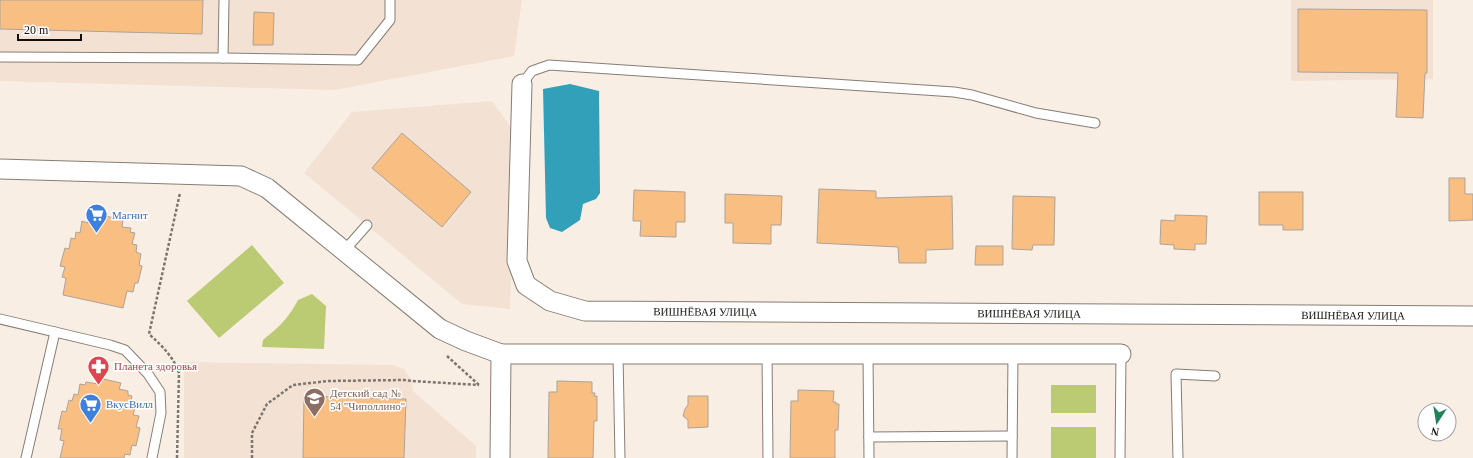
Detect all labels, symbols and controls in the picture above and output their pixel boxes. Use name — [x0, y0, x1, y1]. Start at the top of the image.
scale bar — [18, 16, 81, 42]
text: 20 m — [24, 23, 49, 37]
supermarket icon: Магнит — [84, 202, 110, 235]
place label: Магнит — [112, 209, 148, 221]
street label: ВИШНЁВАЯ УЛИЦА — [653, 305, 757, 318]
street label: ВИШНЁВАЯ УЛИЦА — [977, 307, 1081, 320]
street label: ВИШНЁВАЯ УЛИЦА — [1301, 309, 1405, 322]
pharmacy icon: Планета здоровья — [86, 353, 112, 386]
place label: Планета здоровья — [114, 360, 197, 372]
school or university icon: Детский сад № 54 "Чиполлино" — [301, 386, 327, 419]
place label: Детский сад № 54 "Чиполлино" — [330, 387, 405, 412]
supermarket icon: ВкусВилл — [77, 391, 103, 424]
place label: ВкусВилл — [106, 398, 154, 410]
north arrow — [1417, 402, 1457, 442]
text: N — [1430, 425, 1440, 438]

